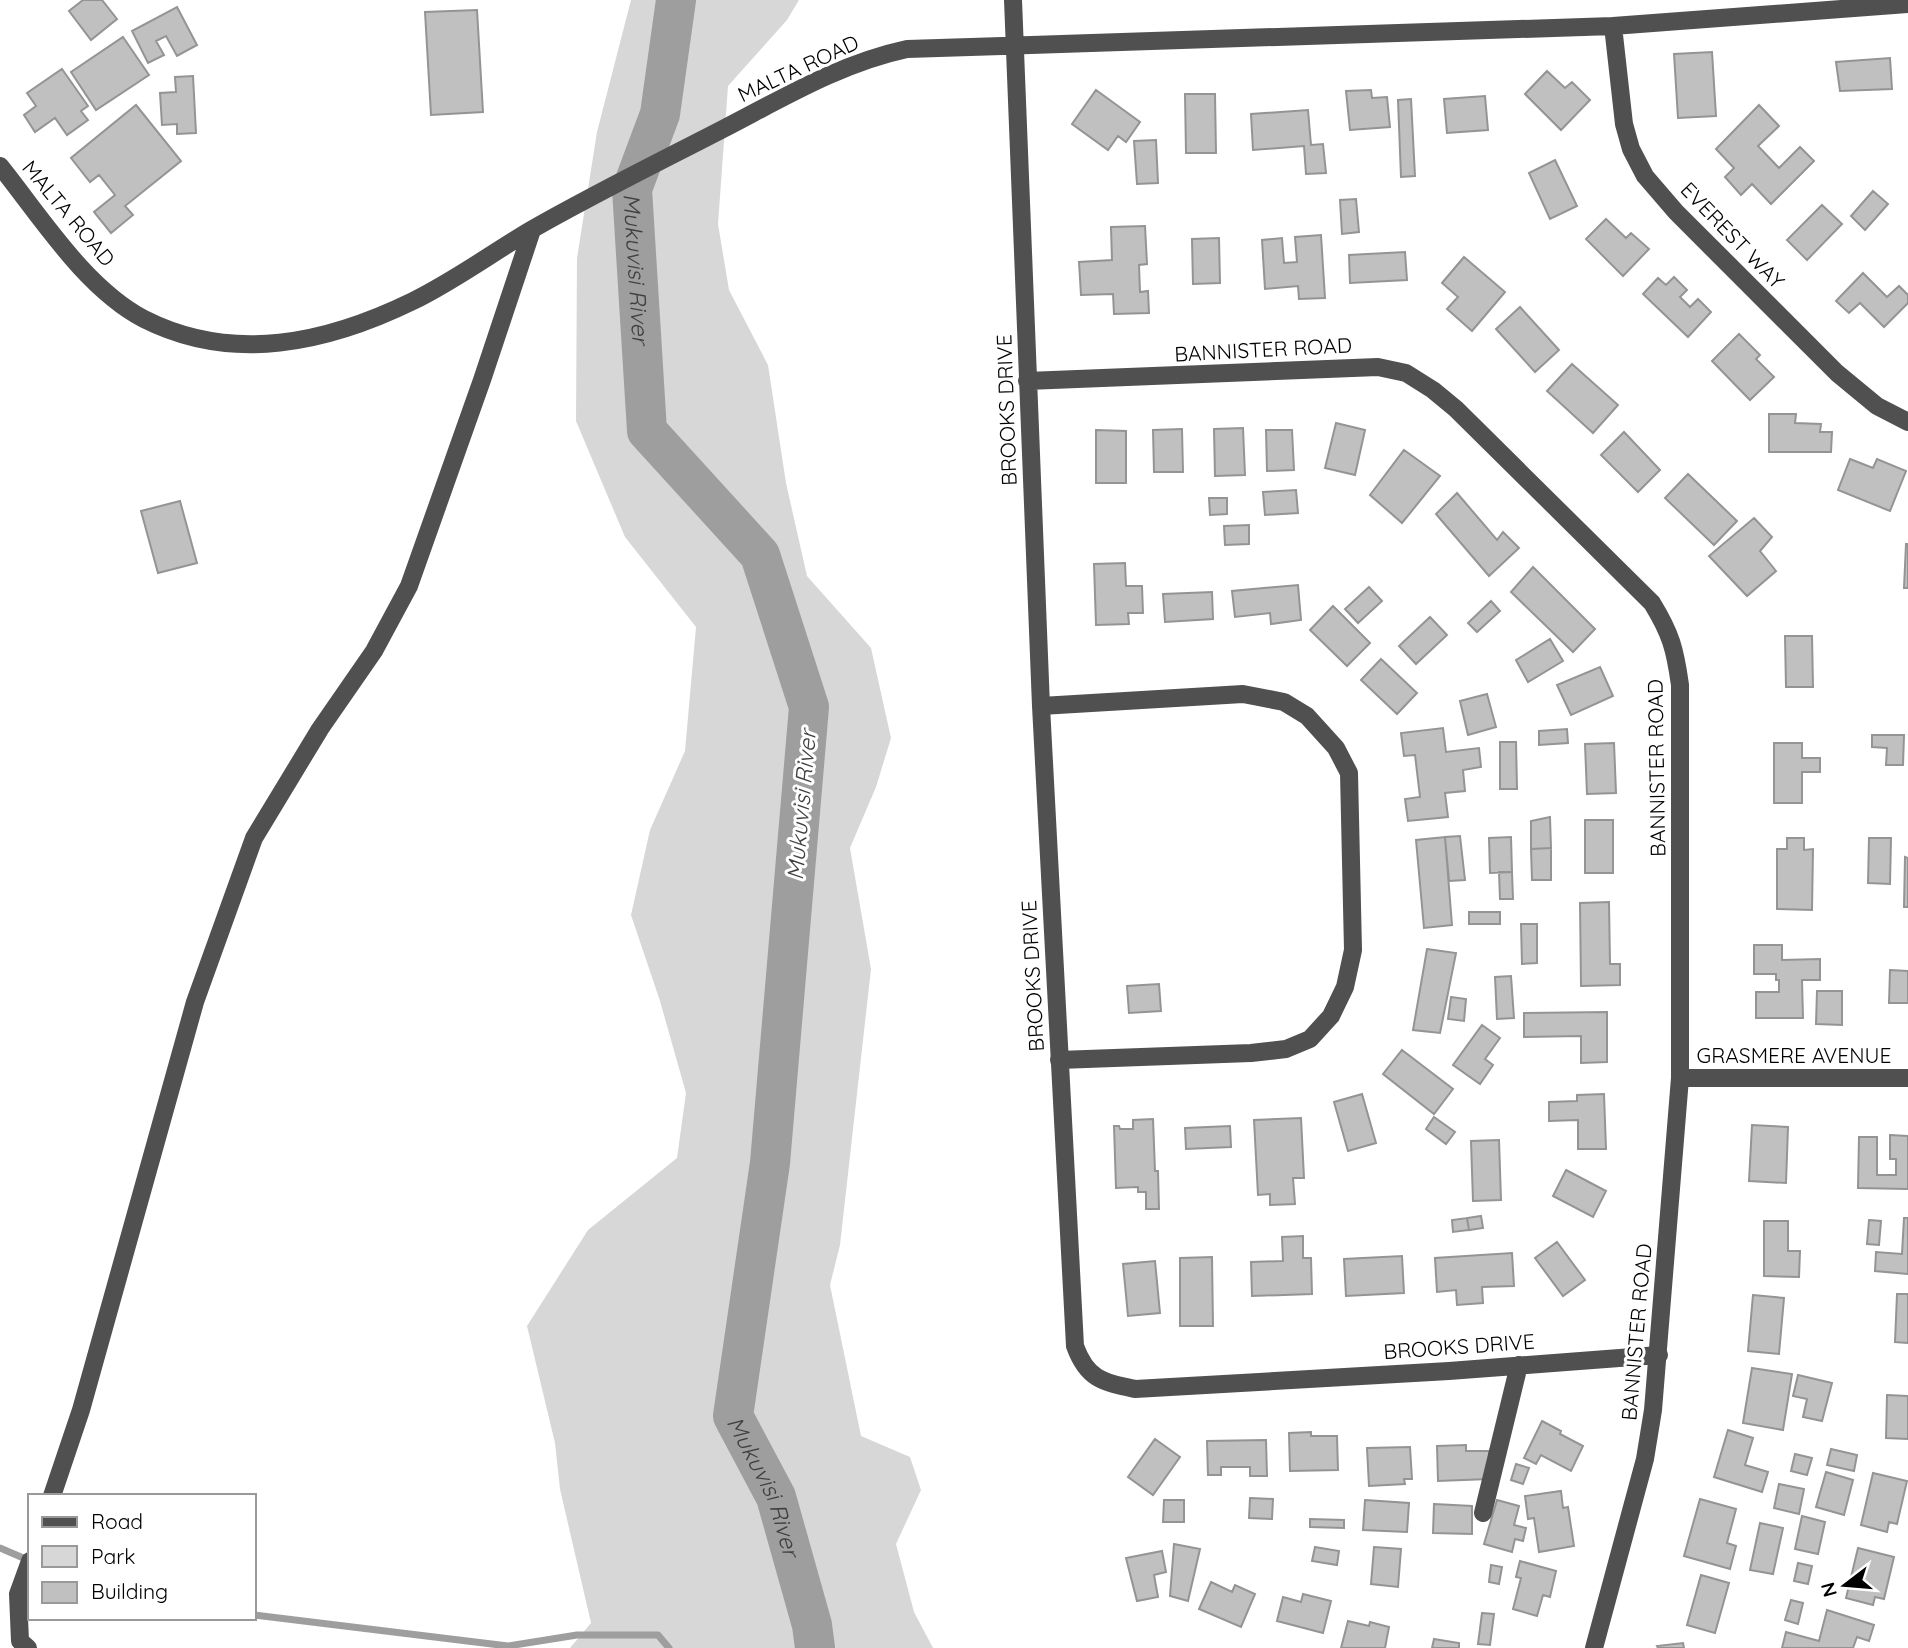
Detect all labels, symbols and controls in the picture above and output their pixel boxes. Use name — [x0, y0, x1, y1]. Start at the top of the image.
street label: MALTA ROAD — [733, 29, 863, 107]
street label: MALTA ROAD — [17, 155, 121, 271]
street label: EVEREST WAY — [1676, 176, 1791, 294]
water label: Mukuvisi River — [618, 193, 656, 348]
street label: BANNISTER ROAD — [1174, 331, 1352, 367]
street label: BROOKS DRIVE — [990, 334, 1022, 486]
street label: BANNISTER ROAD — [1641, 679, 1671, 857]
water label: Mukuvisi River — [780, 726, 822, 881]
street label: BROOKS DRIVE — [1015, 900, 1049, 1052]
street label: GRASMERE AVENUE — [1697, 1042, 1891, 1068]
street label: BANNISTER ROAD — [1615, 1242, 1657, 1422]
street label: BROOKS DRIVE — [1383, 1328, 1535, 1364]
water label: Mukuvisi River — [721, 1411, 807, 1563]
legend — [28, 1494, 256, 1620]
text: Road — [91, 1508, 143, 1534]
text: Park — [91, 1543, 135, 1569]
north arrow — [1810, 1550, 1880, 1620]
text: Building — [91, 1578, 168, 1604]
text: N — [1815, 1580, 1842, 1600]

